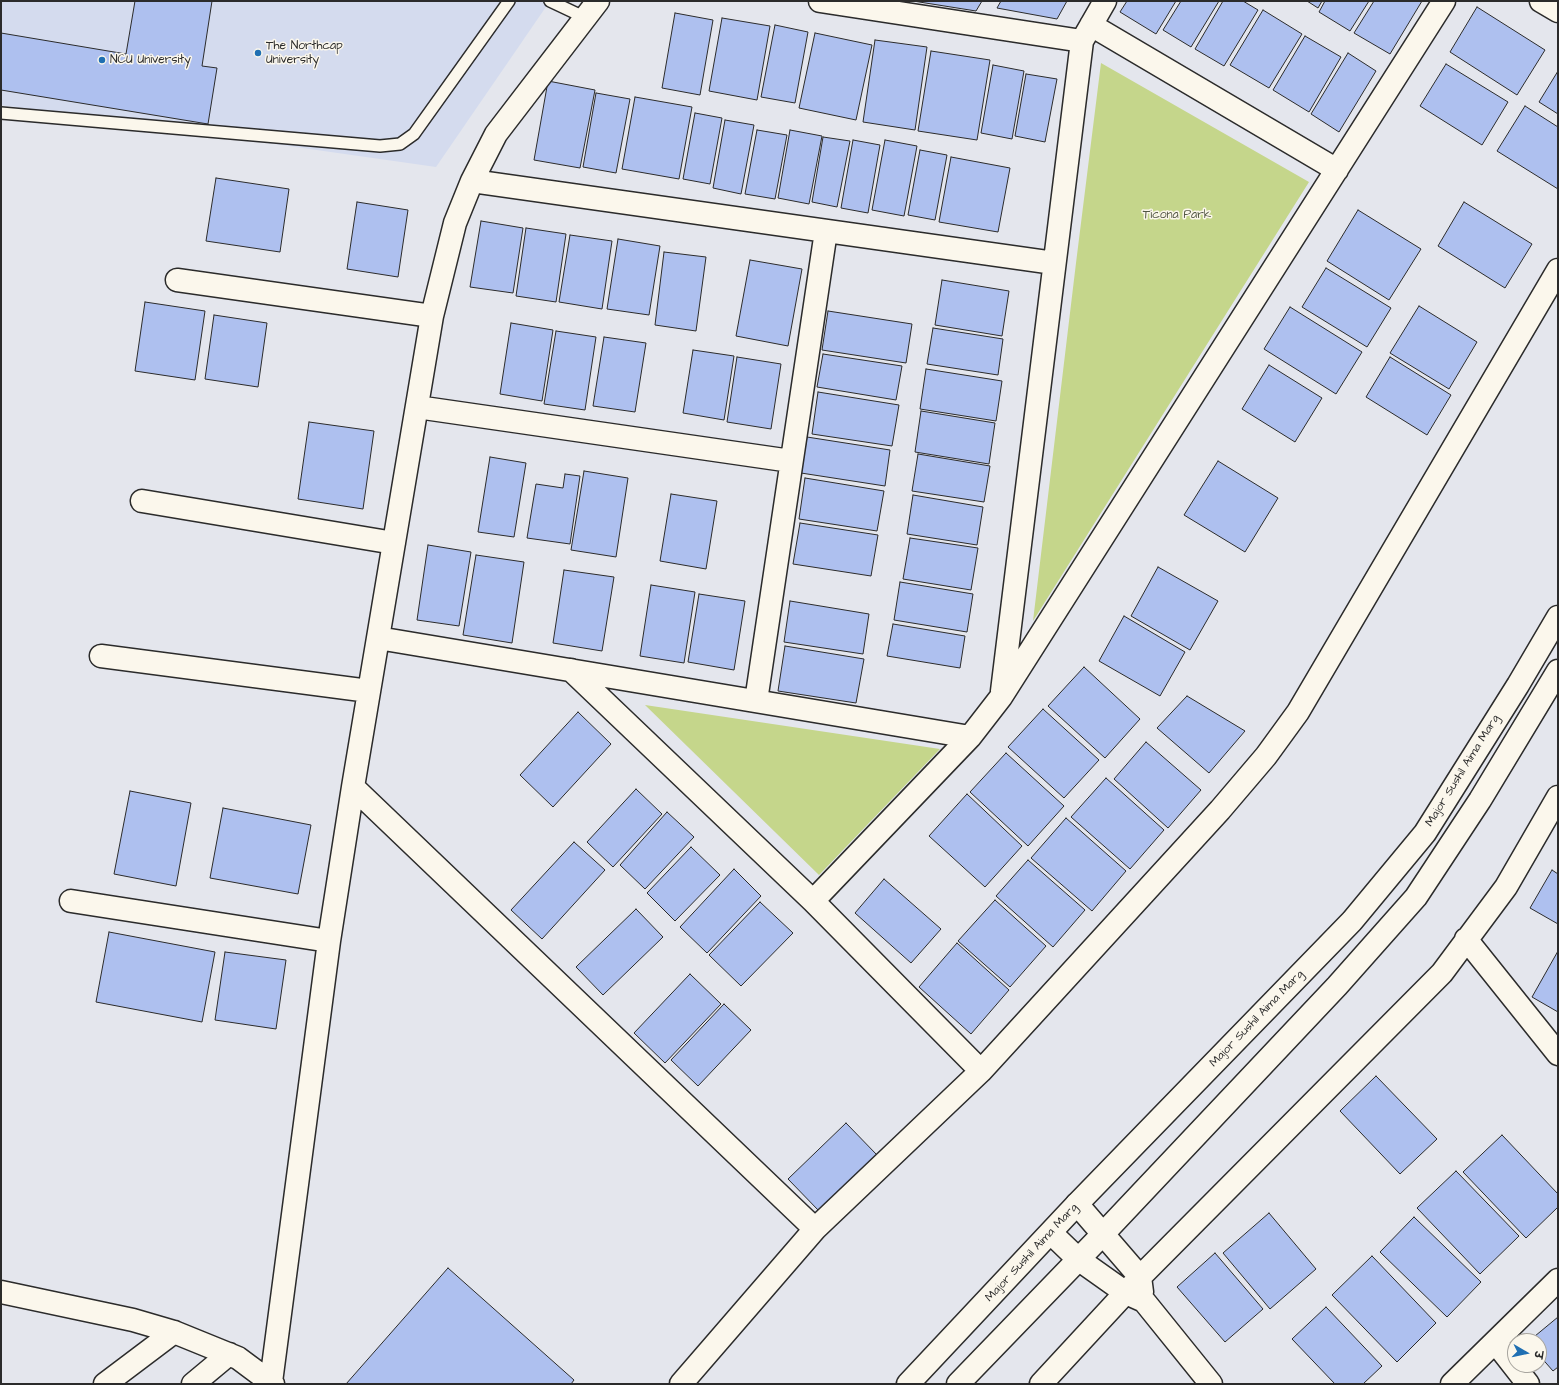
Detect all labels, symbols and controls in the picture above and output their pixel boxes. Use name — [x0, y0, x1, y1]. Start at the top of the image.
place label: The Northcap University — [266, 39, 343, 67]
marker: The Northcap University — [253, 48, 263, 58]
place label: NCU University — [110, 53, 191, 67]
marker: NCU University — [97, 55, 107, 65]
park label: Ticona Park — [1143, 208, 1211, 222]
street label: Major Sushil Aima Marg — [1423, 712, 1503, 830]
street label: Major Sushil Aima Marg — [1207, 968, 1307, 1070]
street label: Major Sushil Aima Marg — [983, 1201, 1081, 1305]
north arrow — [1507, 1333, 1547, 1373]
text: उ — [1530, 1350, 1546, 1360]

